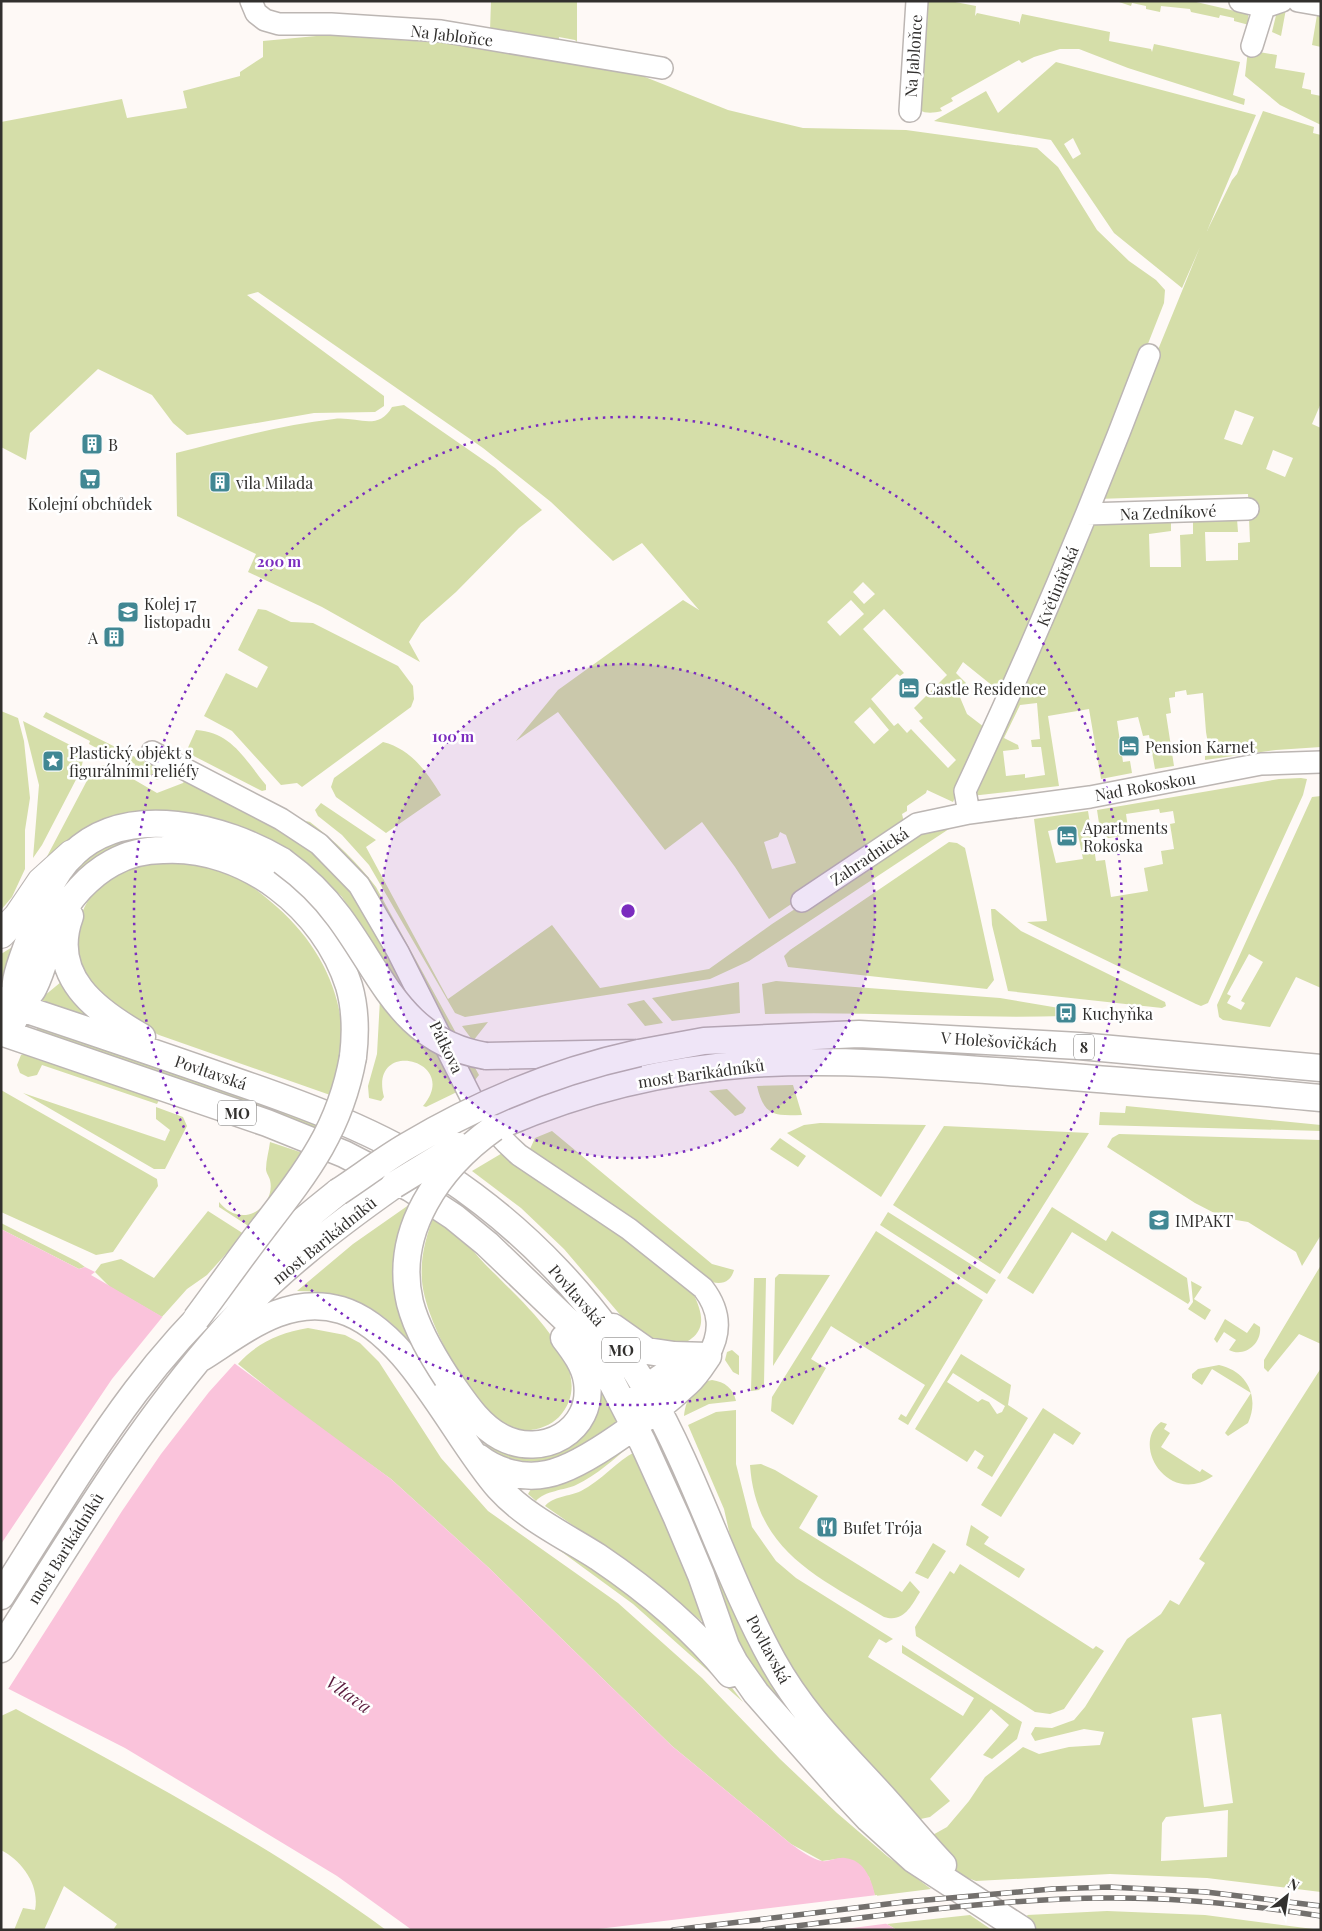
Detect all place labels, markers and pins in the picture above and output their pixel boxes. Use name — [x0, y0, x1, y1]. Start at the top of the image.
building icon: B — [80, 432, 104, 456]
place label: B — [108, 434, 118, 455]
supermarket icon: Kolejní obchůdek — [78, 467, 102, 491]
building icon: vila Milada — [208, 470, 232, 494]
place label: vila Milada — [235, 472, 313, 493]
place label: Kolejní obchůdek — [28, 493, 152, 514]
place label: Kolej 17 listopadu — [144, 593, 211, 632]
school or university icon: Kolej 17 listopadu — [116, 600, 140, 624]
building icon: A — [102, 625, 126, 649]
place label: A — [87, 627, 99, 648]
hotel icon: Castle Residence — [897, 676, 921, 700]
place label: Castle Residence — [925, 678, 1046, 699]
hotel icon: Pension Karnet — [1117, 734, 1141, 758]
place label: Pension Karnet — [1145, 736, 1255, 757]
place label: Plastický objekt s figurálními reliéfy — [69, 742, 199, 781]
place icon: Plastický objekt s figurálními reliéfy — [41, 749, 65, 773]
place label: Apartments Rokoska — [1082, 817, 1168, 856]
hotel icon: Apartments Rokoska — [1055, 824, 1079, 848]
centre of rings — [619, 902, 637, 920]
bus stop icon: Kuchyňka — [1054, 1001, 1078, 1025]
place label: Kuchyňka — [1082, 1003, 1153, 1024]
school or university icon: IMPAKT — [1147, 1208, 1171, 1232]
place label: IMPAKT — [1175, 1210, 1233, 1231]
restaurant icon: Bufet Trója — [815, 1515, 839, 1539]
place label: Bufet Trója — [843, 1517, 922, 1538]

